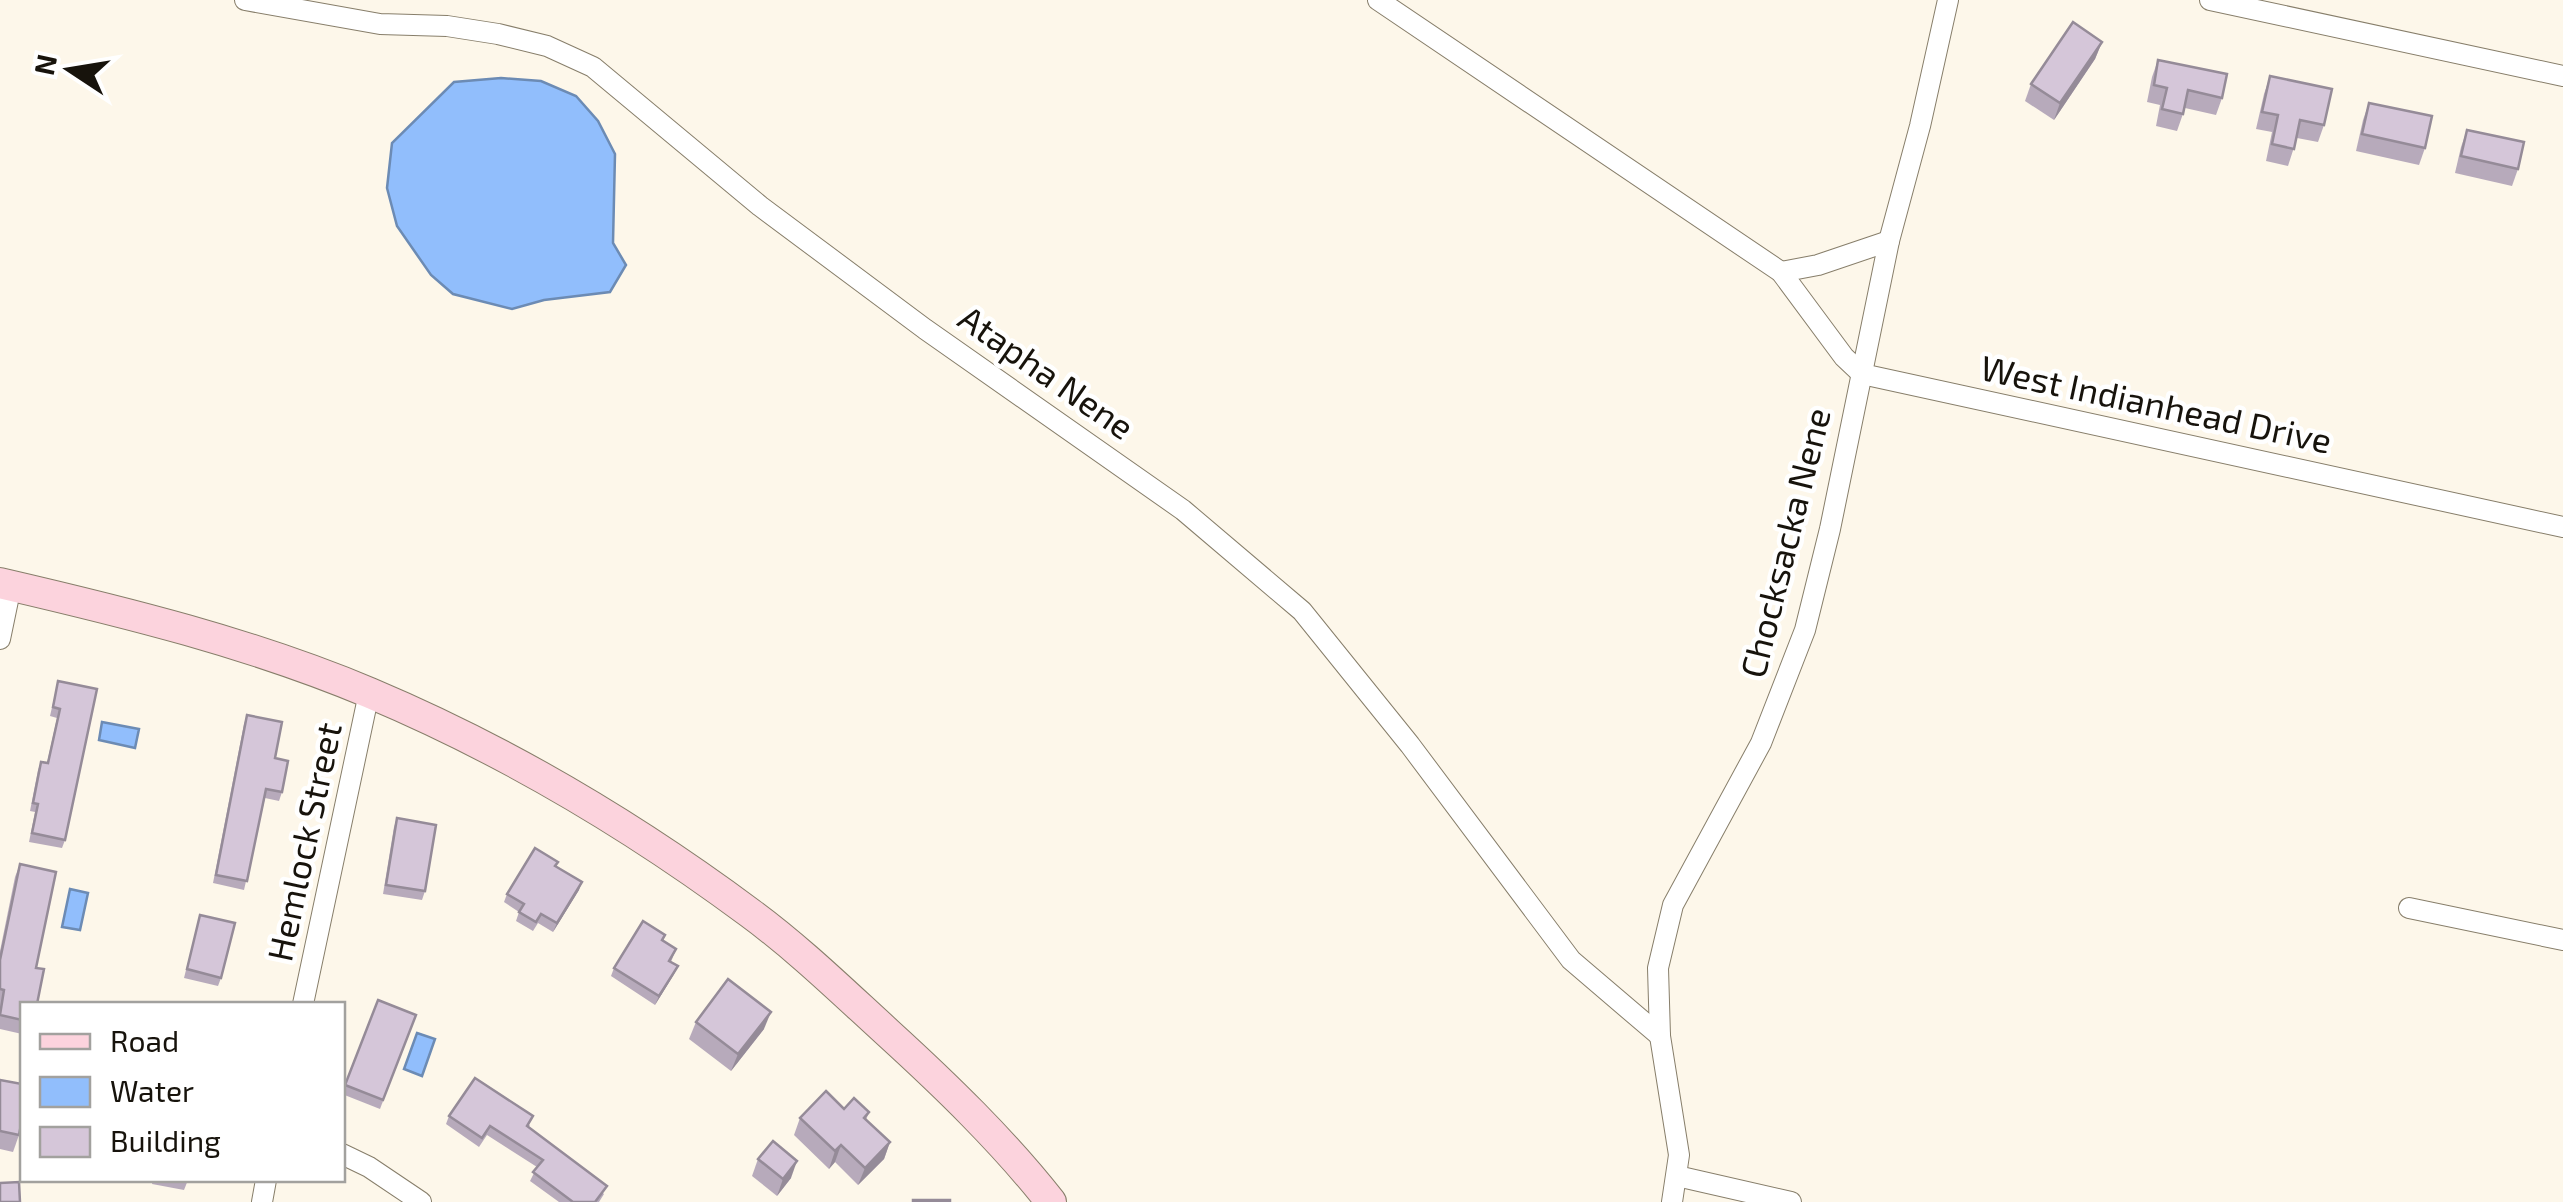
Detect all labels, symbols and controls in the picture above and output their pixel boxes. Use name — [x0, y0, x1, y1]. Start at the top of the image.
north arrow — [20, 20, 120, 120]
text: N — [26, 51, 63, 78]
street label: Atapha Nene — [951, 296, 1143, 447]
street label: West Indianhead Drive — [1977, 345, 2336, 461]
street label: Chocksacka Nene — [1730, 403, 1838, 682]
street label: Hemlock Street — [257, 718, 349, 965]
legend — [20, 1002, 345, 1182]
text: Road — [110, 1022, 179, 1058]
text: Water — [110, 1072, 194, 1108]
text: Building — [110, 1122, 221, 1158]

